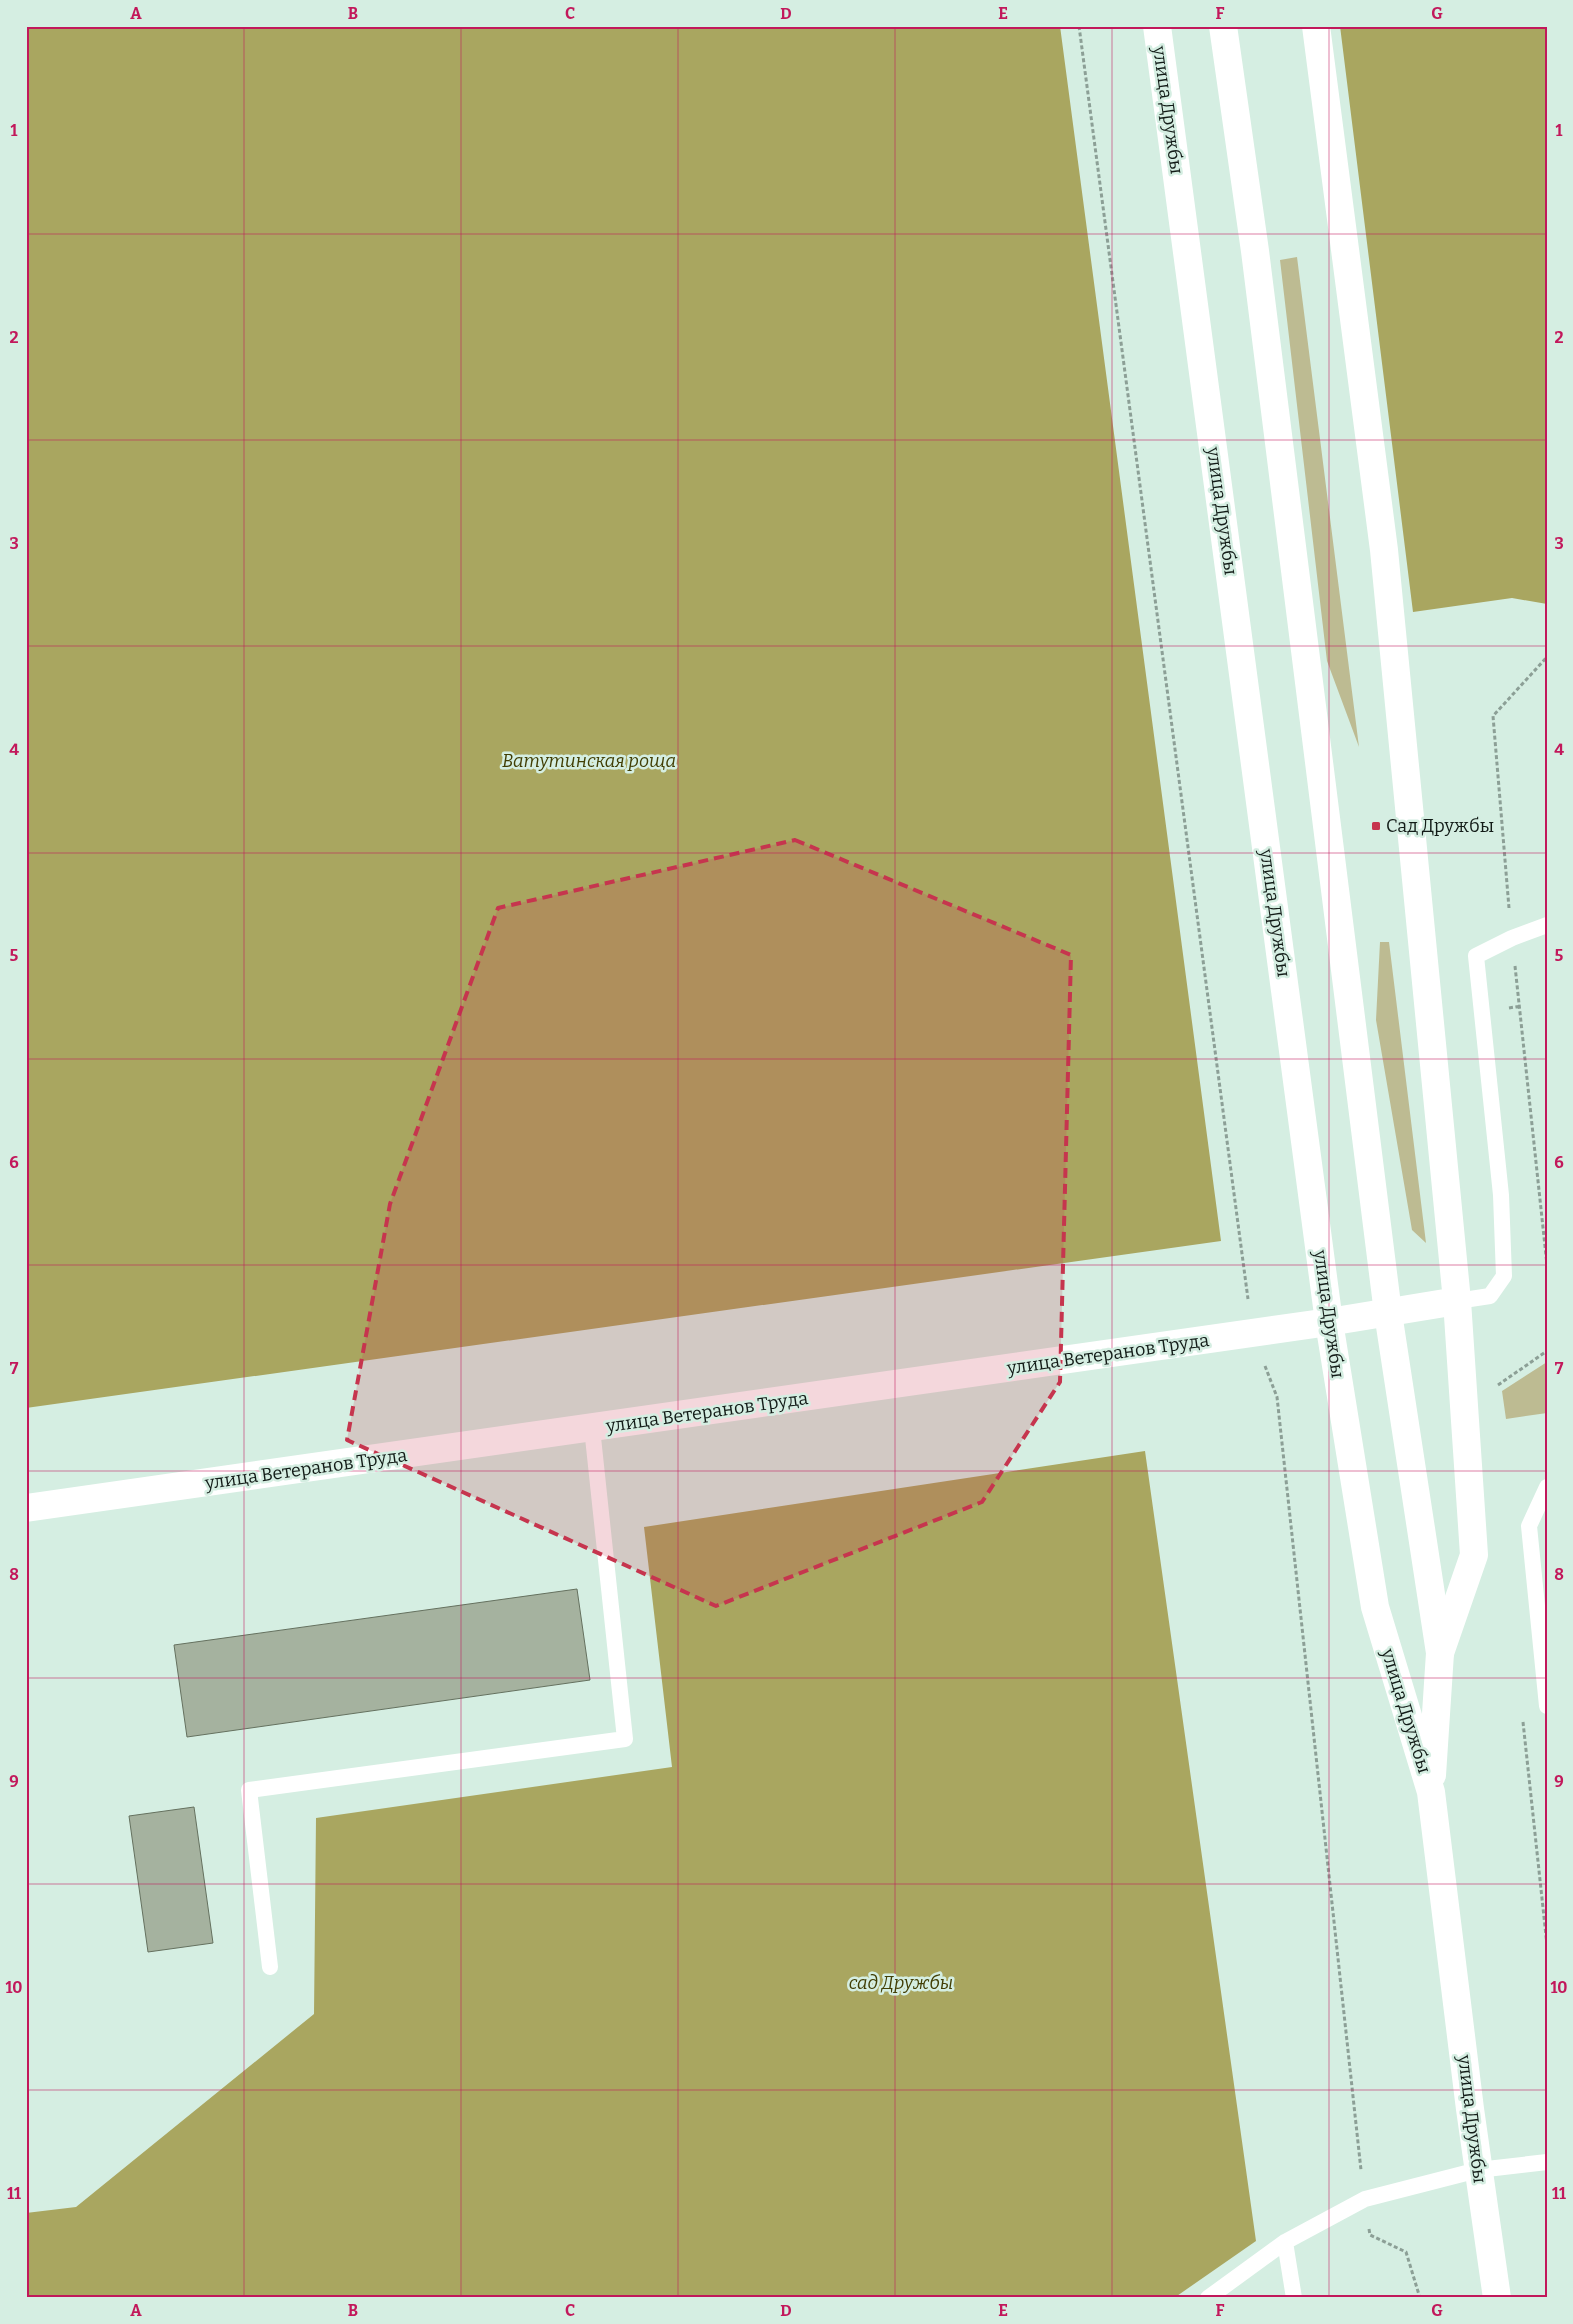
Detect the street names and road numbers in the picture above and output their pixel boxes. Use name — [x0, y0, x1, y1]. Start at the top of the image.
street label: улица Дружбы — [1148, 44, 1188, 175]
street label: улица Дружбы — [1202, 445, 1242, 576]
street label: улица Дружбы — [1255, 847, 1295, 978]
street label: улица Дружбы — [1309, 1248, 1349, 1379]
street label: улица Ветеранов Труда — [1005, 1329, 1211, 1379]
street label: улица Ветеранов Труда — [604, 1387, 810, 1437]
street label: улица Ветеранов Труда — [203, 1444, 409, 1494]
street label: улица Дружбы — [1376, 1645, 1435, 1776]
street label: улица Дружбы — [1453, 2053, 1491, 2184]

